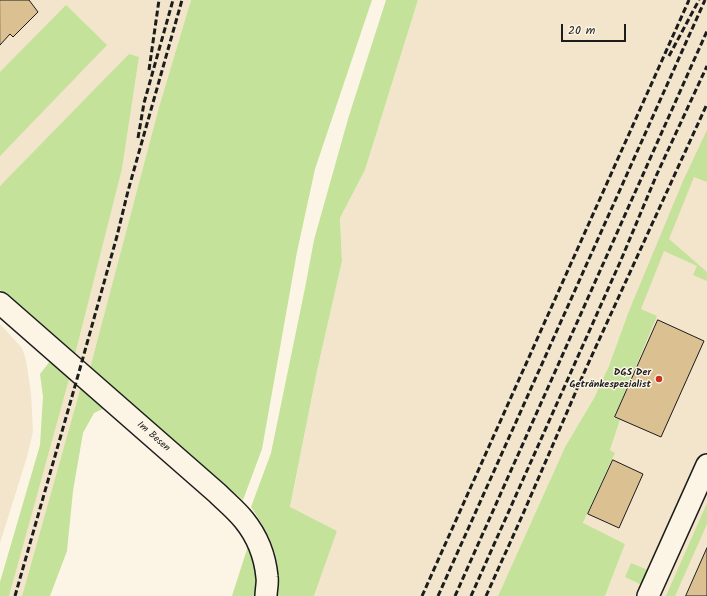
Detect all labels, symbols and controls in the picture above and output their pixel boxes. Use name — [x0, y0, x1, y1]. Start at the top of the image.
scale bar — [563, 16, 628, 42]
text: 20 m — [568, 21, 595, 40]
place label: DGS Der Getränkespezialist — [570, 367, 651, 390]
marker: DGS Der Getränkespezialist — [654, 374, 664, 384]
street label: Im Besen — [134, 419, 172, 455]

